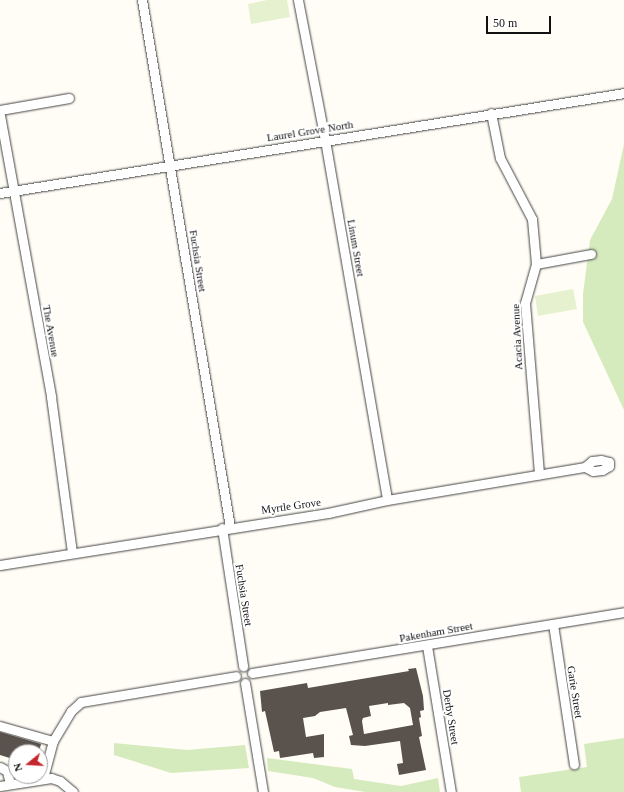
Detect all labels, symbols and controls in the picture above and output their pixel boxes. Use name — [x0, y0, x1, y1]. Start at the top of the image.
scale bar — [488, 8, 553, 34]
text: 50 m — [493, 16, 517, 30]
street label: Laurel Grove North — [266, 118, 354, 144]
street label: Linum Street — [344, 218, 368, 278]
street label: Fuchsia Street — [187, 229, 209, 293]
street label: Acacia Avenue — [509, 303, 525, 371]
street label: The Avenue — [40, 304, 62, 358]
street label: Myrtle Grove — [260, 495, 322, 517]
street label: Fuchsia Street — [233, 563, 255, 627]
street label: Pakenham Street — [398, 619, 474, 645]
street label: Garie Street — [564, 665, 586, 719]
street label: Derby Street — [440, 688, 462, 746]
north arrow — [8, 744, 48, 784]
text: N — [11, 762, 24, 773]

